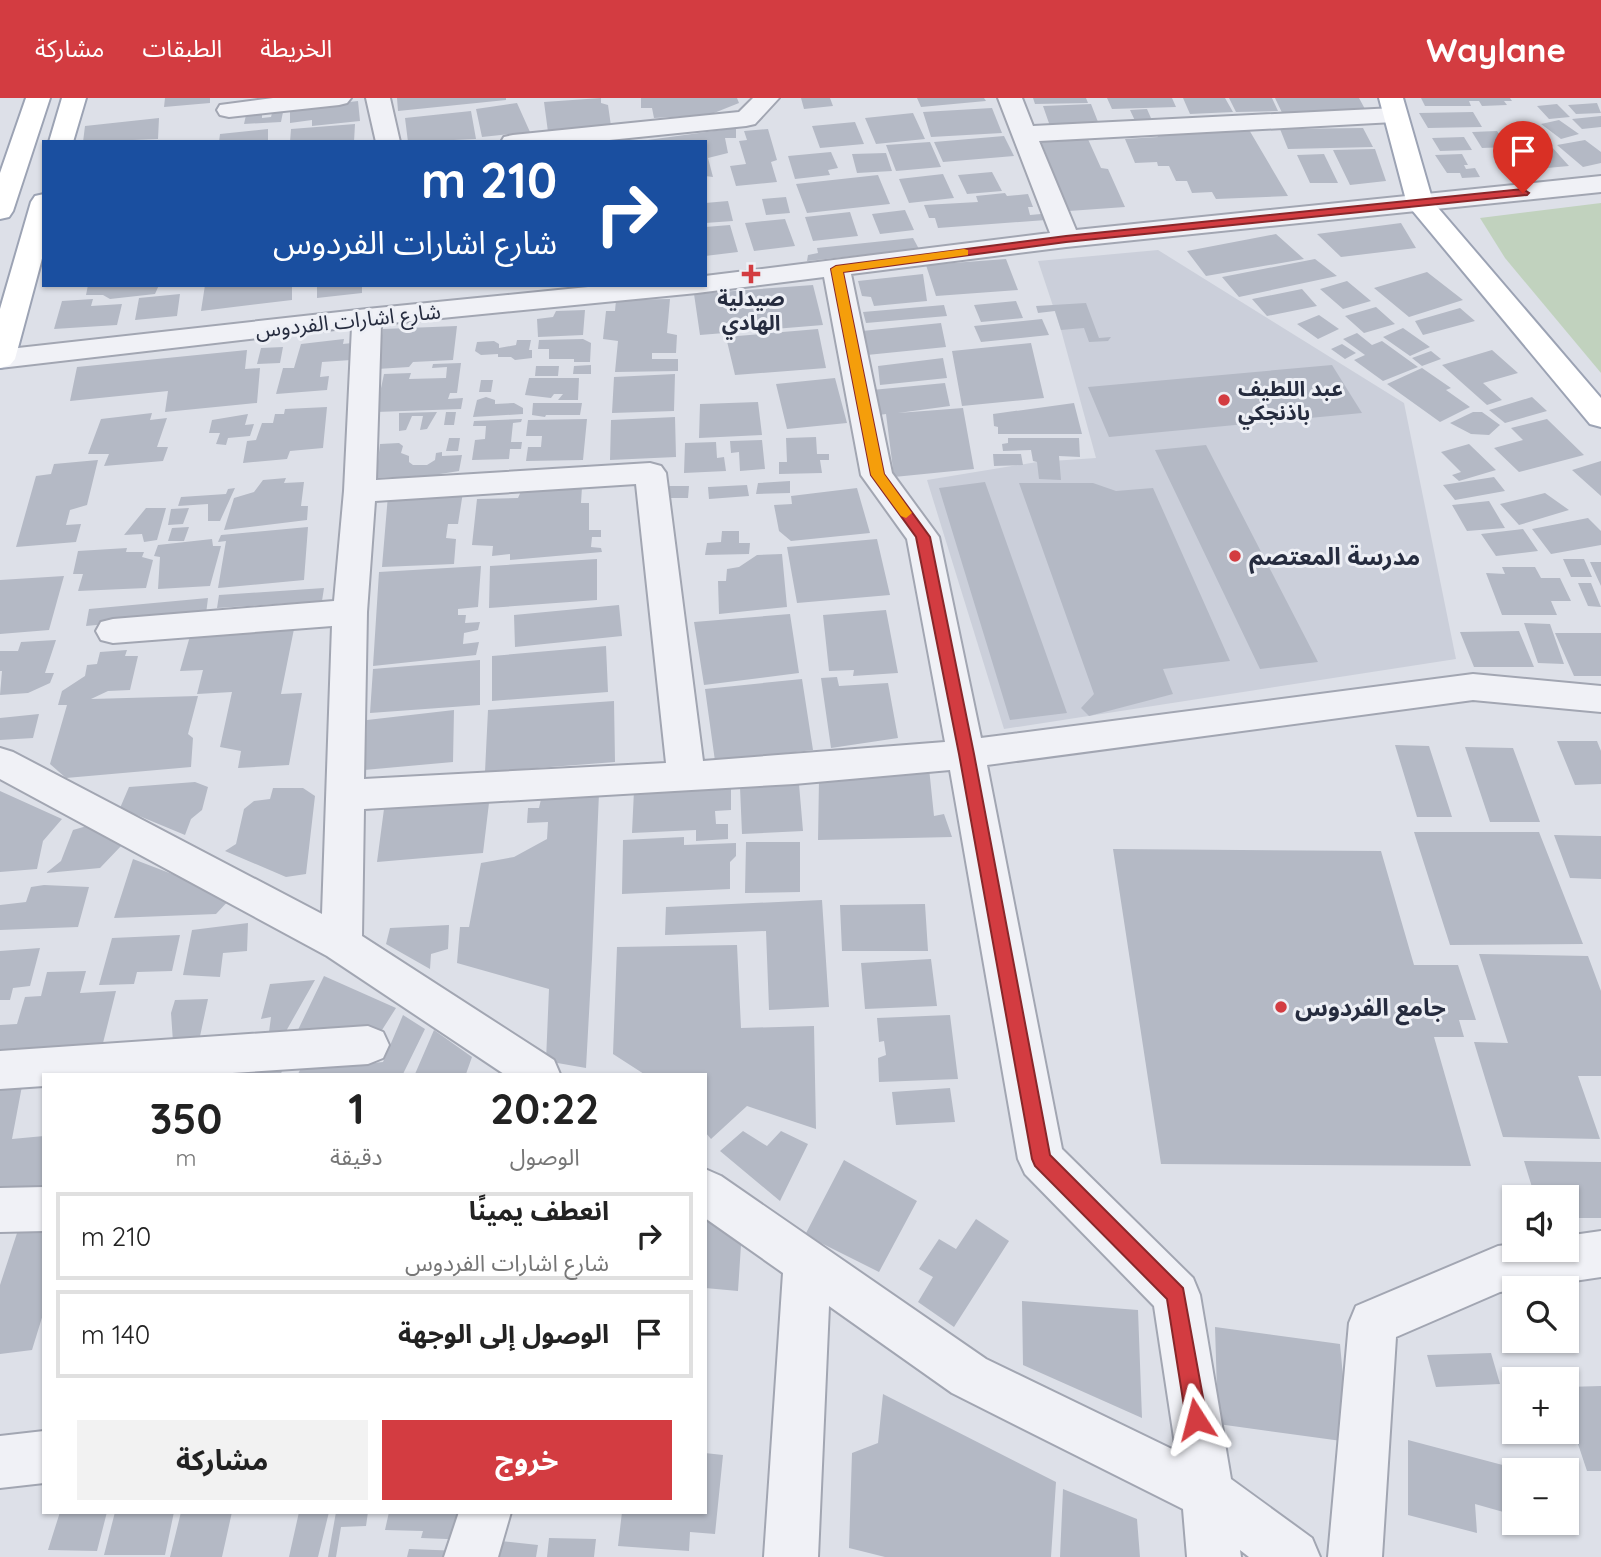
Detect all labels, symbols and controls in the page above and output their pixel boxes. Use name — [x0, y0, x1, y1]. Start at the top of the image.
text: Waylane — [1426, 29, 1566, 70]
text: مشاركة — [35, 33, 104, 63]
text: الطبقات — [142, 33, 222, 63]
text: الخريطة — [260, 33, 332, 63]
pin — [1493, 121, 1553, 193]
icon: arrive — [1504, 132, 1542, 170]
text: 210 m — [421, 149, 557, 210]
icon: right — [581, 168, 672, 259]
text: شارع اشارات الفردوس — [273, 222, 557, 262]
marker: صيدلية الهادي — [743, 266, 759, 282]
place label: صيدلية الهادي — [717, 285, 785, 340]
street label: شارع اشارات الفردوس — [254, 297, 442, 346]
place label: عبد اللطيف باذنجكي — [1238, 375, 1343, 430]
marker: عبد اللطيف باذنجكي — [1216, 392, 1232, 408]
place label: مدرسة المعتصم — [1249, 541, 1420, 574]
marker: مدرسة المعتصم — [1227, 548, 1243, 564]
place label: جامع الفردوس — [1295, 992, 1446, 1026]
marker: جامع الفردوس — [1273, 999, 1289, 1015]
text: 1 — [348, 1082, 364, 1135]
text: 20:22 — [490, 1082, 599, 1135]
text: 350 — [150, 1092, 222, 1145]
text: دقيقة — [330, 1142, 383, 1171]
text: الوصول — [510, 1142, 580, 1171]
text: m — [176, 1143, 197, 1172]
map controls — [1502, 1185, 1579, 1535]
button: sound — [1502, 1185, 1579, 1262]
text: انعطف يمينًا — [469, 1194, 609, 1227]
icon: right — [630, 1217, 668, 1255]
text: 210 m — [81, 1220, 151, 1253]
text: شارع اشارات الفردوس — [405, 1248, 609, 1277]
button: search — [1502, 1276, 1579, 1353]
icon: arrive — [630, 1315, 668, 1353]
text: الوصول إلى الوجهة — [398, 1317, 609, 1350]
text: 140 m — [81, 1318, 150, 1351]
button: + — [1502, 1367, 1579, 1444]
position arrow — [1159, 1382, 1233, 1456]
button: مشاركة — [77, 1420, 368, 1500]
button: خروج — [382, 1420, 672, 1500]
button: − — [1502, 1458, 1579, 1535]

